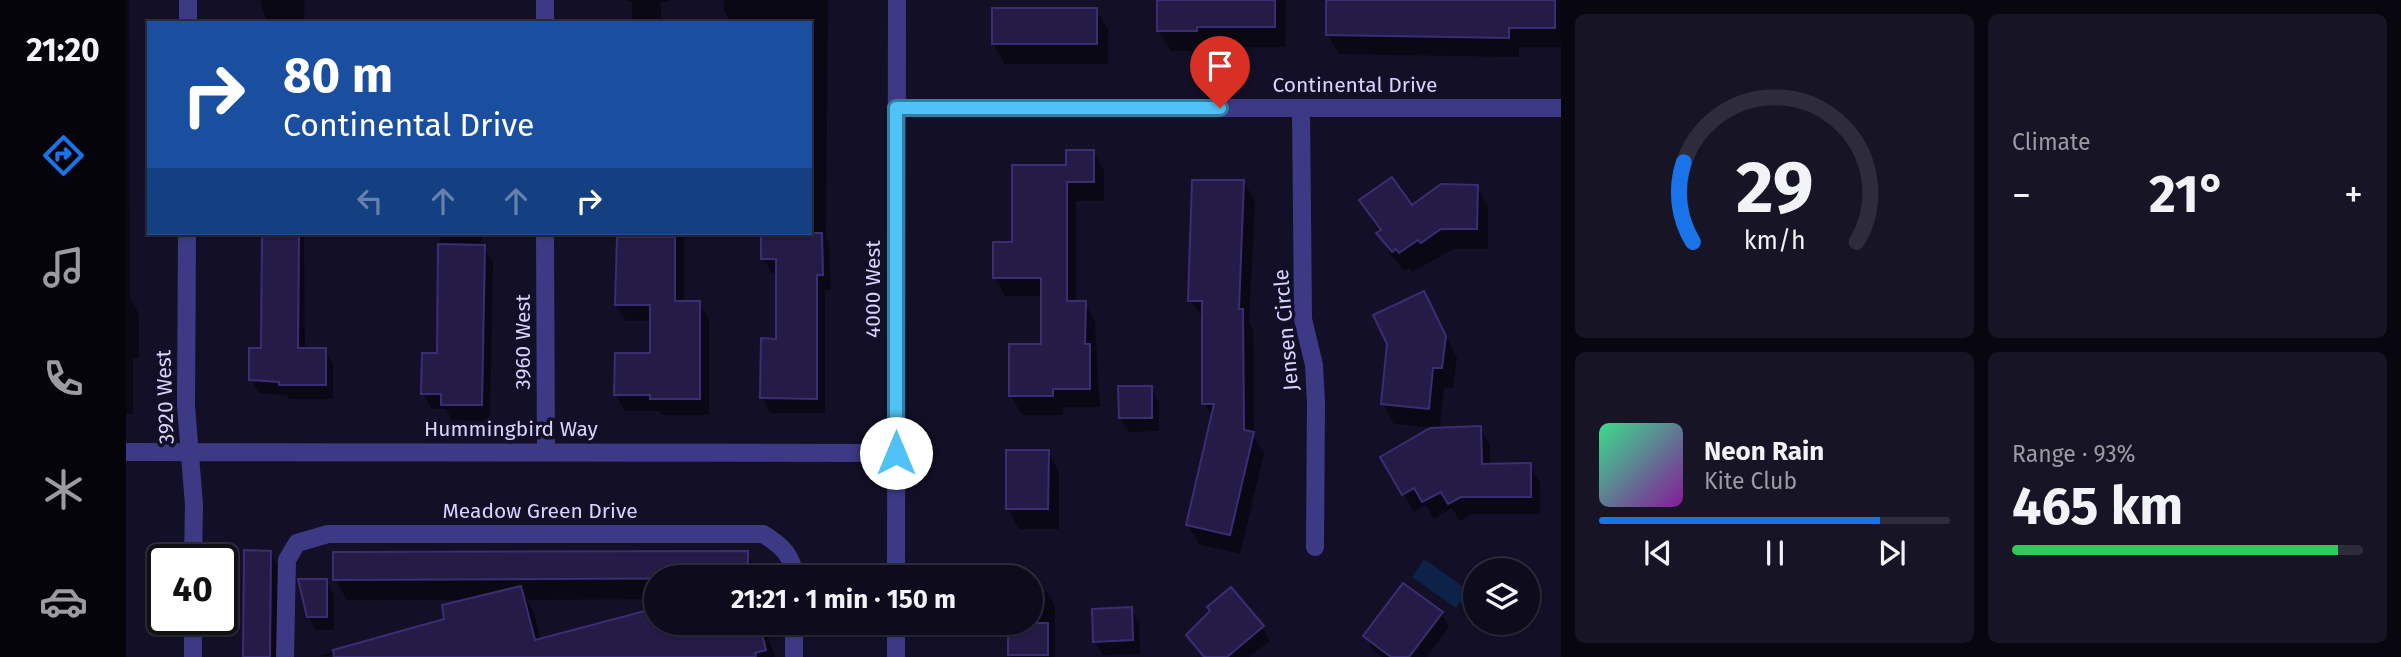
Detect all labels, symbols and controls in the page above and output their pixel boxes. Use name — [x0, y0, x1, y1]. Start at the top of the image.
text: 21:20 — [26, 31, 100, 69]
pin — [1190, 36, 1250, 108]
text: 80 m — [283, 46, 393, 105]
icon: arrive — [1201, 47, 1239, 85]
icon: right — [168, 49, 259, 140]
street label: Continental Drive — [1272, 72, 1438, 98]
text: Continental Drive — [283, 106, 535, 144]
text: Climate — [2012, 128, 2091, 156]
icon: directions — [39, 131, 88, 180]
text: 29 — [1736, 144, 1813, 231]
text: 21° — [2149, 163, 2226, 226]
text: − — [2012, 172, 2031, 218]
text: + — [2344, 172, 2363, 218]
icon: left — [351, 182, 389, 220]
icon: ahead — [424, 182, 462, 220]
icon: ahead — [497, 182, 535, 220]
icon: right — [570, 182, 608, 220]
text: km/h — [1744, 226, 1805, 256]
street label: 4000 West — [860, 240, 886, 338]
icon: music — [39, 243, 88, 292]
street label: Jensen Circle — [1268, 268, 1304, 392]
street label: 3960 West — [510, 294, 536, 390]
street label: 3920 West — [150, 349, 180, 445]
icon: phone — [39, 354, 88, 403]
street label: Hummingbird Way — [424, 416, 599, 442]
position arrow — [859, 416, 933, 490]
text: Neon Rain — [1704, 436, 1824, 467]
text: Range · 93% — [2012, 440, 2136, 468]
icon: climate — [39, 465, 88, 514]
text: Kite Club — [1704, 467, 1797, 495]
text: 465 km — [2012, 475, 2183, 538]
street label: Meadow Green Drive — [442, 498, 638, 524]
icon: previous — [1639, 534, 1677, 572]
icon: pause — [1756, 534, 1794, 572]
icon: next — [1873, 534, 1911, 572]
speed limit sign: 40 — [147, 544, 238, 635]
map controls — [1463, 558, 1540, 635]
button: layers — [1463, 558, 1540, 635]
icon: car — [39, 577, 88, 626]
text: 21:21 · 1 min · 150 m — [731, 584, 956, 615]

